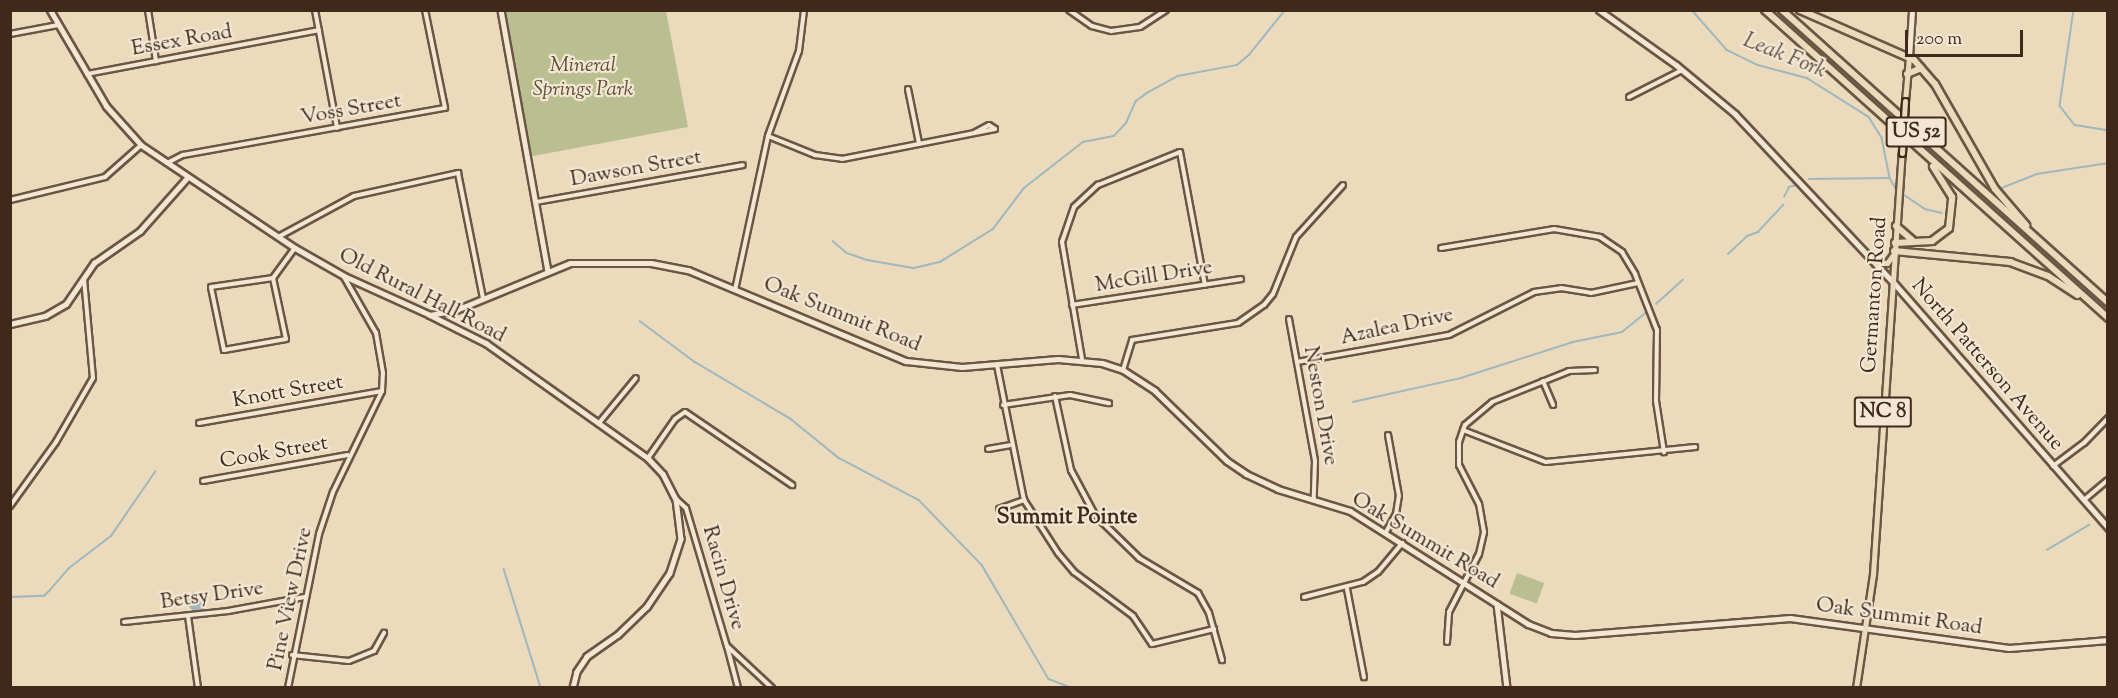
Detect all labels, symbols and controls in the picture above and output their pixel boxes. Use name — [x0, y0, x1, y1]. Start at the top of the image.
scale bar — [1908, 18, 2026, 56]
street label: Essex Road — [130, 20, 234, 62]
text: 200 m — [1916, 27, 1962, 53]
water label: Leak Fork — [1739, 28, 1829, 86]
park label: Mineral Springs Park — [533, 53, 633, 103]
street label: Voss Street — [299, 89, 403, 131]
road number: US 52 — [1884, 115, 1948, 149]
street label: Dawson Street — [569, 145, 703, 193]
street label: Germanton Road — [1857, 216, 1893, 374]
street label: Old Rural Hall Road — [334, 243, 510, 349]
street label: McGill Drive — [1094, 255, 1214, 299]
street label: Oak Summit Road — [760, 272, 924, 358]
street label: North Patterson Avenue — [1905, 274, 2069, 456]
street label: Azalea Drive — [1338, 303, 1456, 351]
street label: Neston Drive — [1297, 344, 1343, 468]
street label: Knott Street — [231, 370, 345, 414]
road number: NC 8 — [1853, 395, 1913, 429]
street label: Cook Street — [218, 431, 330, 475]
street label: Oak Summit Road — [1347, 487, 1503, 595]
district label: Summit Pointe — [997, 506, 1137, 532]
street label: Racin Drive — [696, 523, 750, 633]
street label: Pine View Drive — [264, 525, 318, 673]
street label: Betsy Drive — [159, 576, 265, 616]
street label: Oak Summit Road — [1814, 593, 1984, 641]

